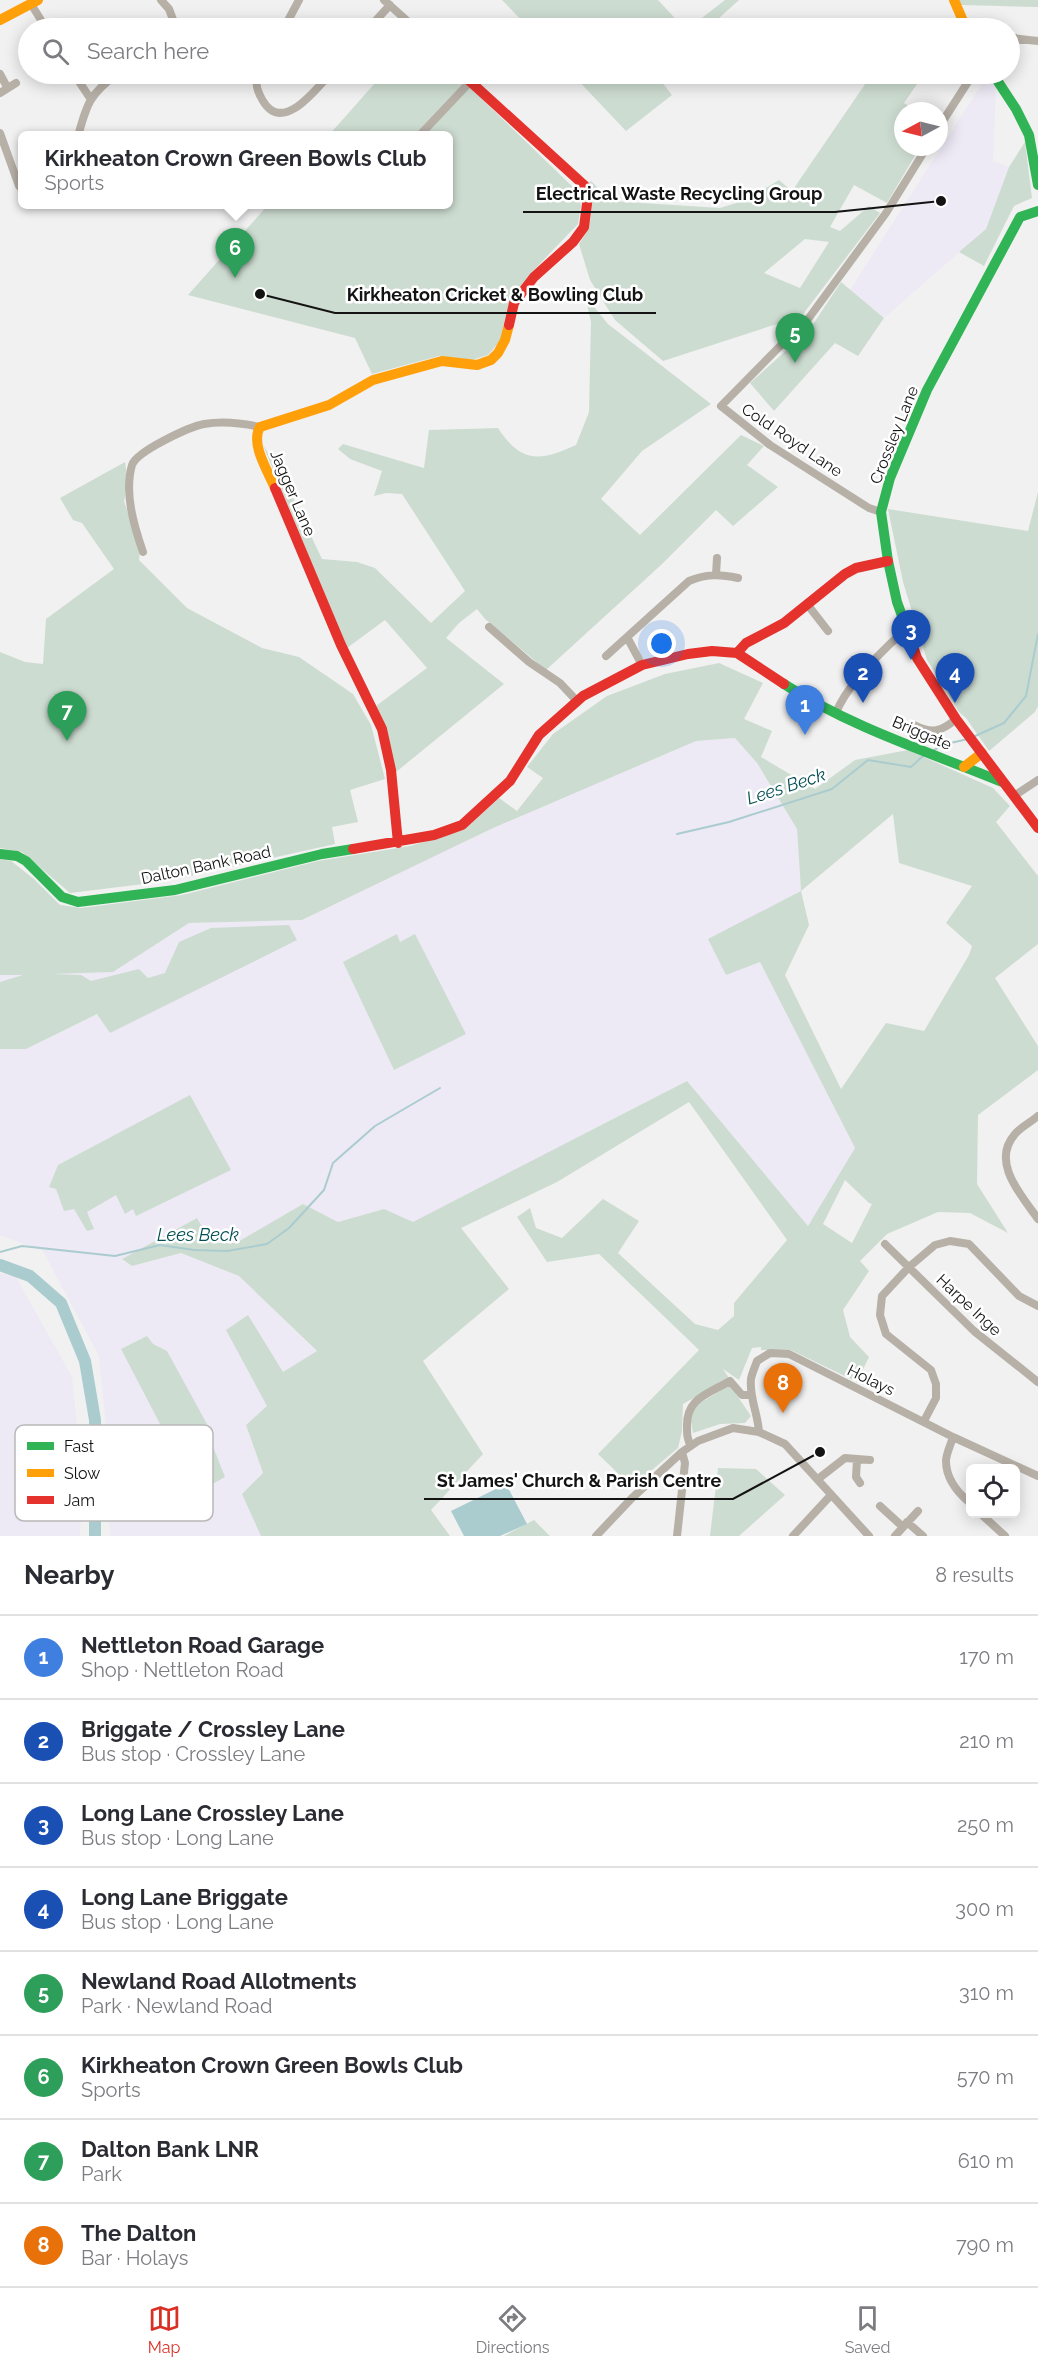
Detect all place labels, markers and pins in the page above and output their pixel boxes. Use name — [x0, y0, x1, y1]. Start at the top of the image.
callout: Electrical Waste Recycling Group — [523, 176, 835, 212]
pin: 6 — [216, 228, 254, 278]
callout: Kirkheaton Cricket & Bowling Club — [335, 277, 656, 313]
pin: 5 — [776, 314, 814, 363]
pin: 3 — [892, 610, 930, 660]
pin: 2 — [844, 654, 882, 703]
pin: 4 — [936, 654, 974, 703]
pin: 1 — [786, 686, 824, 735]
pin: 7 — [48, 692, 86, 741]
pin: 8 — [764, 1364, 802, 1413]
callout: St James' Church & Parish Centre — [424, 1463, 733, 1499]

